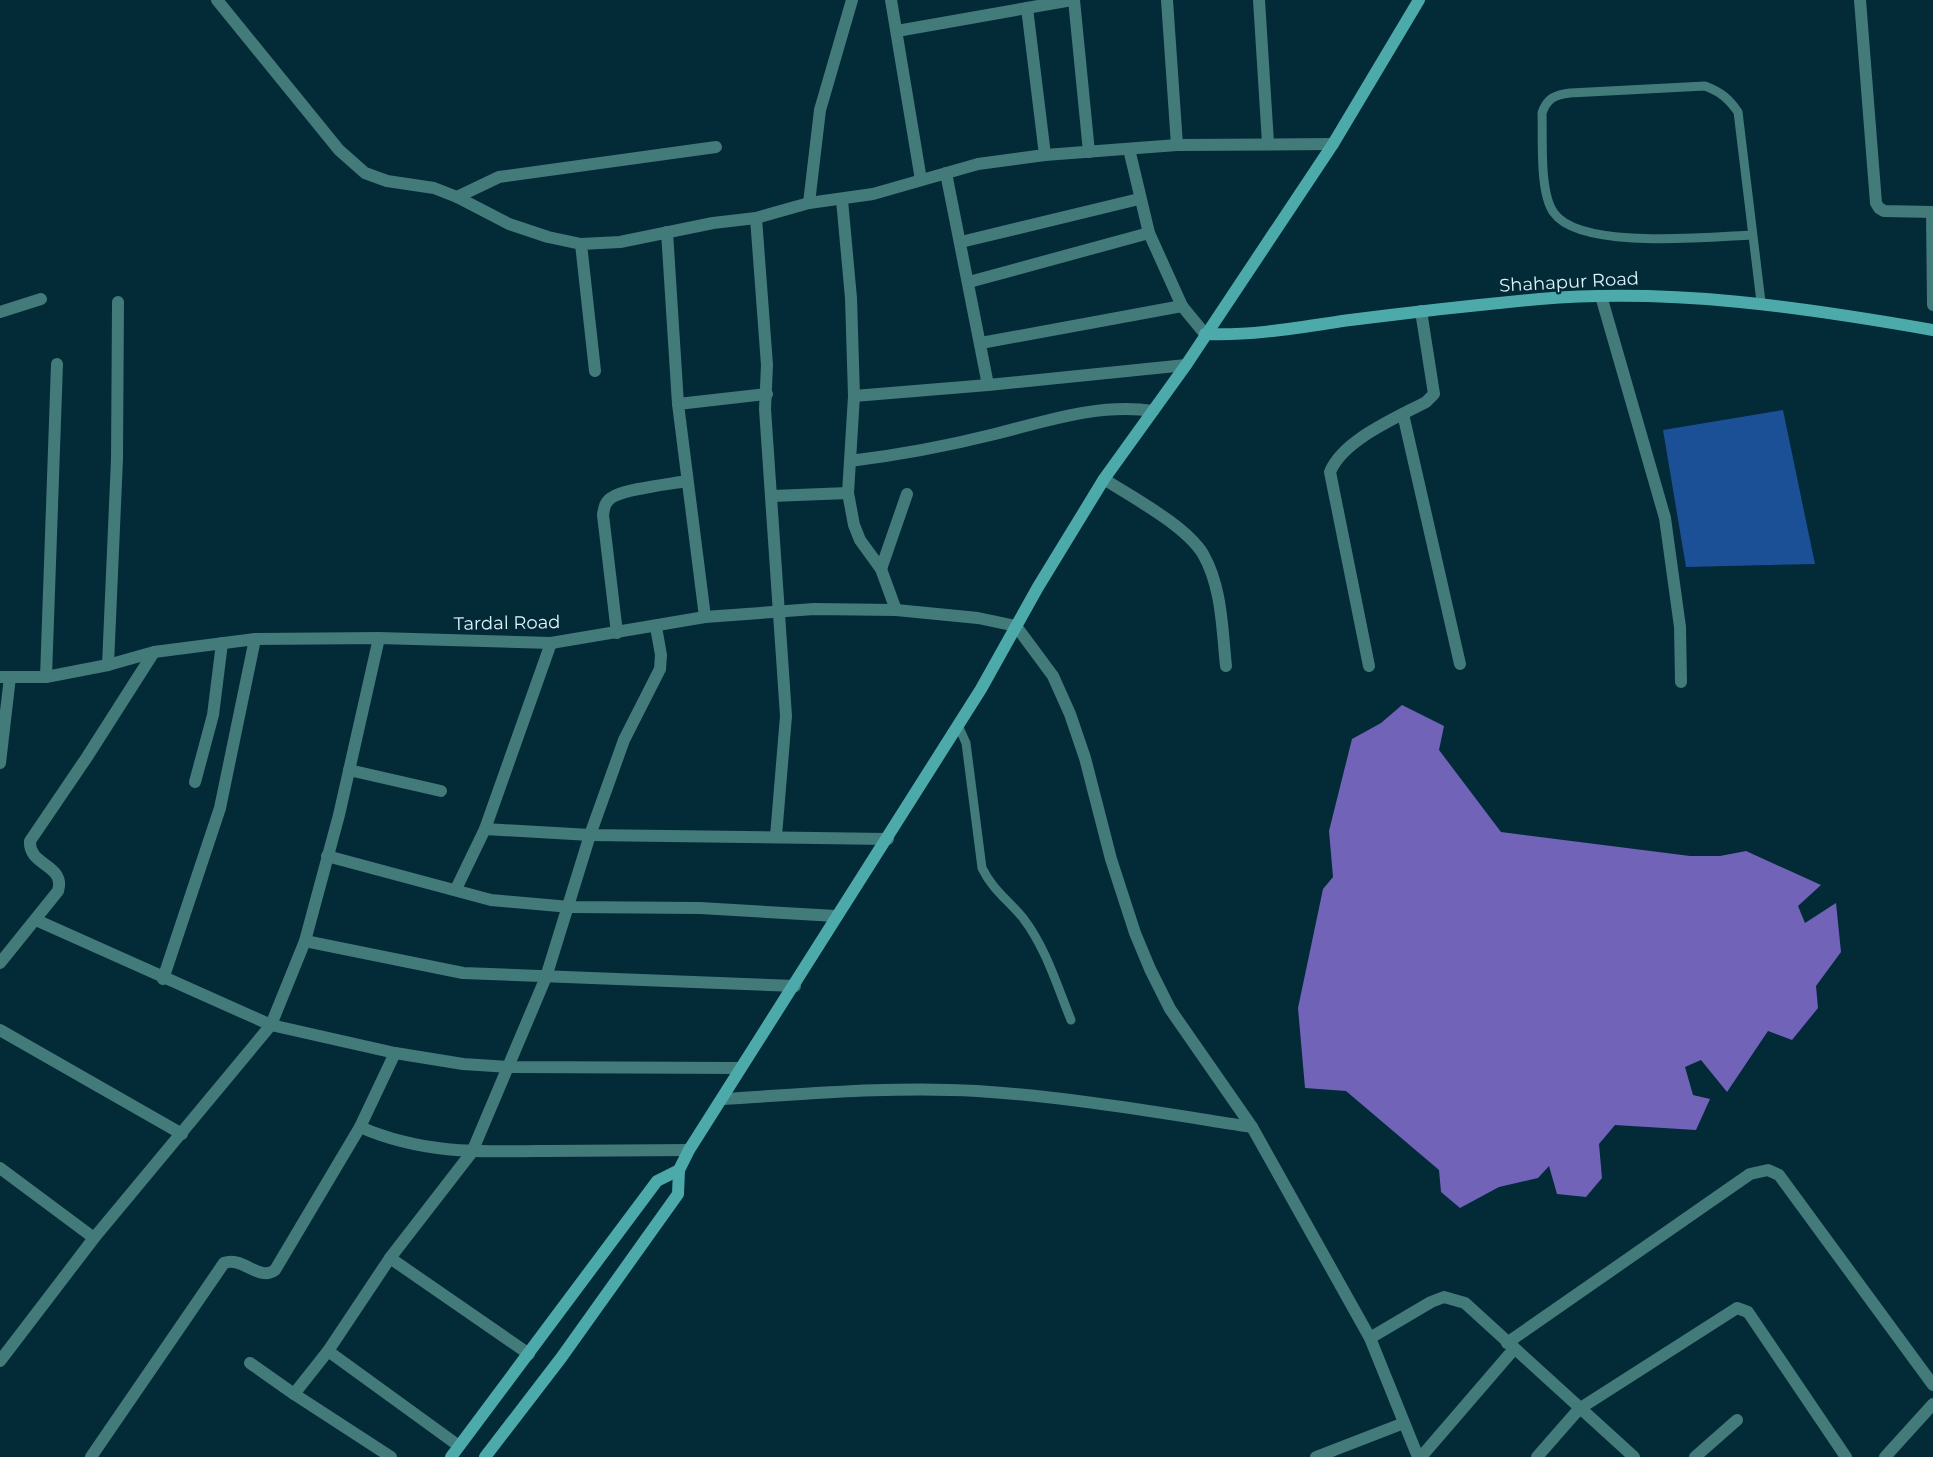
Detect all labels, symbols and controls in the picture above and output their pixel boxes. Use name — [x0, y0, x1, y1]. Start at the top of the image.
street label: Shahapur Road — [1499, 267, 1639, 297]
street label: Tardal Road — [453, 611, 561, 635]

